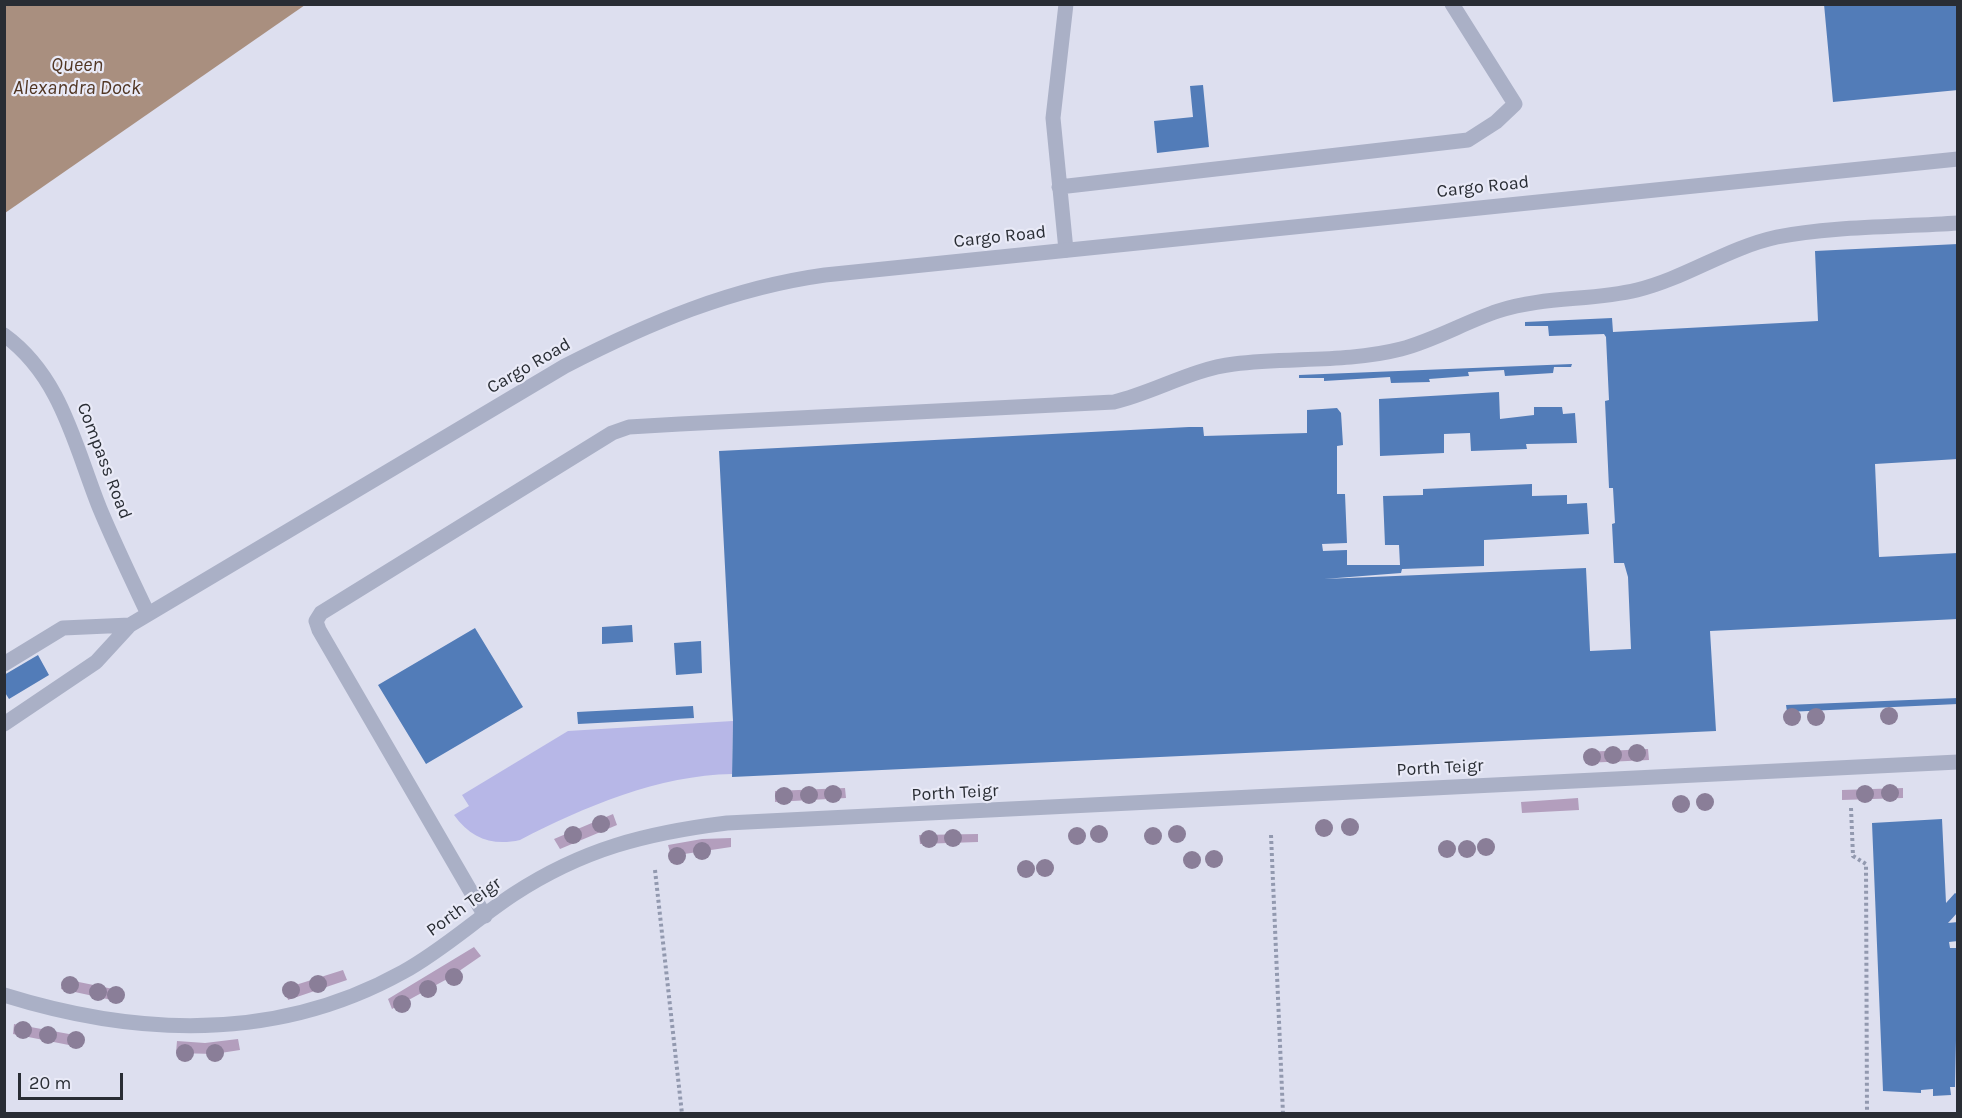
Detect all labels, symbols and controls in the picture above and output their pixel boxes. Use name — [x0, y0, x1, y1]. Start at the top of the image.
water label: Queen Alexandra Dock — [13, 53, 141, 100]
street label: Cargo Road — [1436, 171, 1530, 203]
street label: Cargo Road — [953, 221, 1047, 253]
street label: Cargo Road — [483, 333, 575, 399]
street label: Compass Road — [72, 400, 136, 522]
street label: Porth Teigr — [1396, 755, 1484, 781]
street label: Porth Teigr — [911, 780, 999, 806]
street label: Porth Teigr — [422, 873, 506, 941]
scale bar — [21, 1061, 126, 1099]
text: 20 m — [29, 1072, 71, 1094]

